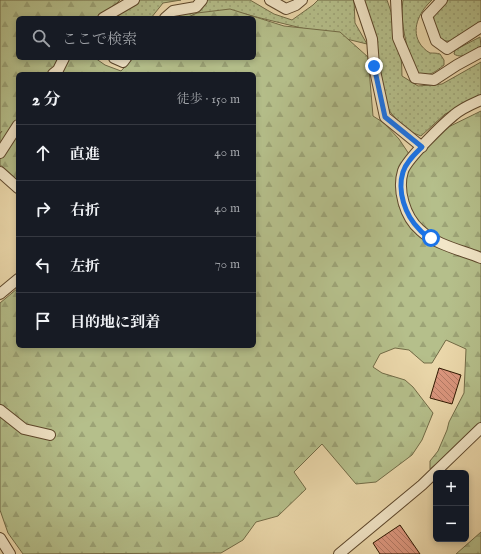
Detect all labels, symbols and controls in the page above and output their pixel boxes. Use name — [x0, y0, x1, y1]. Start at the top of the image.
search box — [16, 16, 256, 60]
icon: search — [30, 27, 52, 49]
text: ここで検索 — [62, 30, 137, 49]
route end — [365, 57, 383, 75]
text: 2 分 — [32, 90, 61, 111]
text: 徒歩 · 150 m — [177, 91, 240, 108]
icon: ahead — [32, 142, 54, 164]
text: 40 m — [214, 144, 240, 161]
text: 直進 — [70, 145, 100, 164]
icon: right — [32, 198, 54, 220]
text: 40 m — [214, 200, 240, 217]
text: 右折 — [70, 201, 100, 220]
route start — [422, 229, 440, 247]
icon: left — [32, 254, 54, 276]
text: 70 m — [215, 256, 240, 273]
text: 左折 — [70, 257, 100, 276]
icon: arrive — [32, 310, 54, 332]
text: 目的地に到着 — [70, 313, 160, 332]
map controls — [433, 470, 469, 542]
button: + — [433, 470, 469, 506]
button: − — [433, 506, 469, 542]

